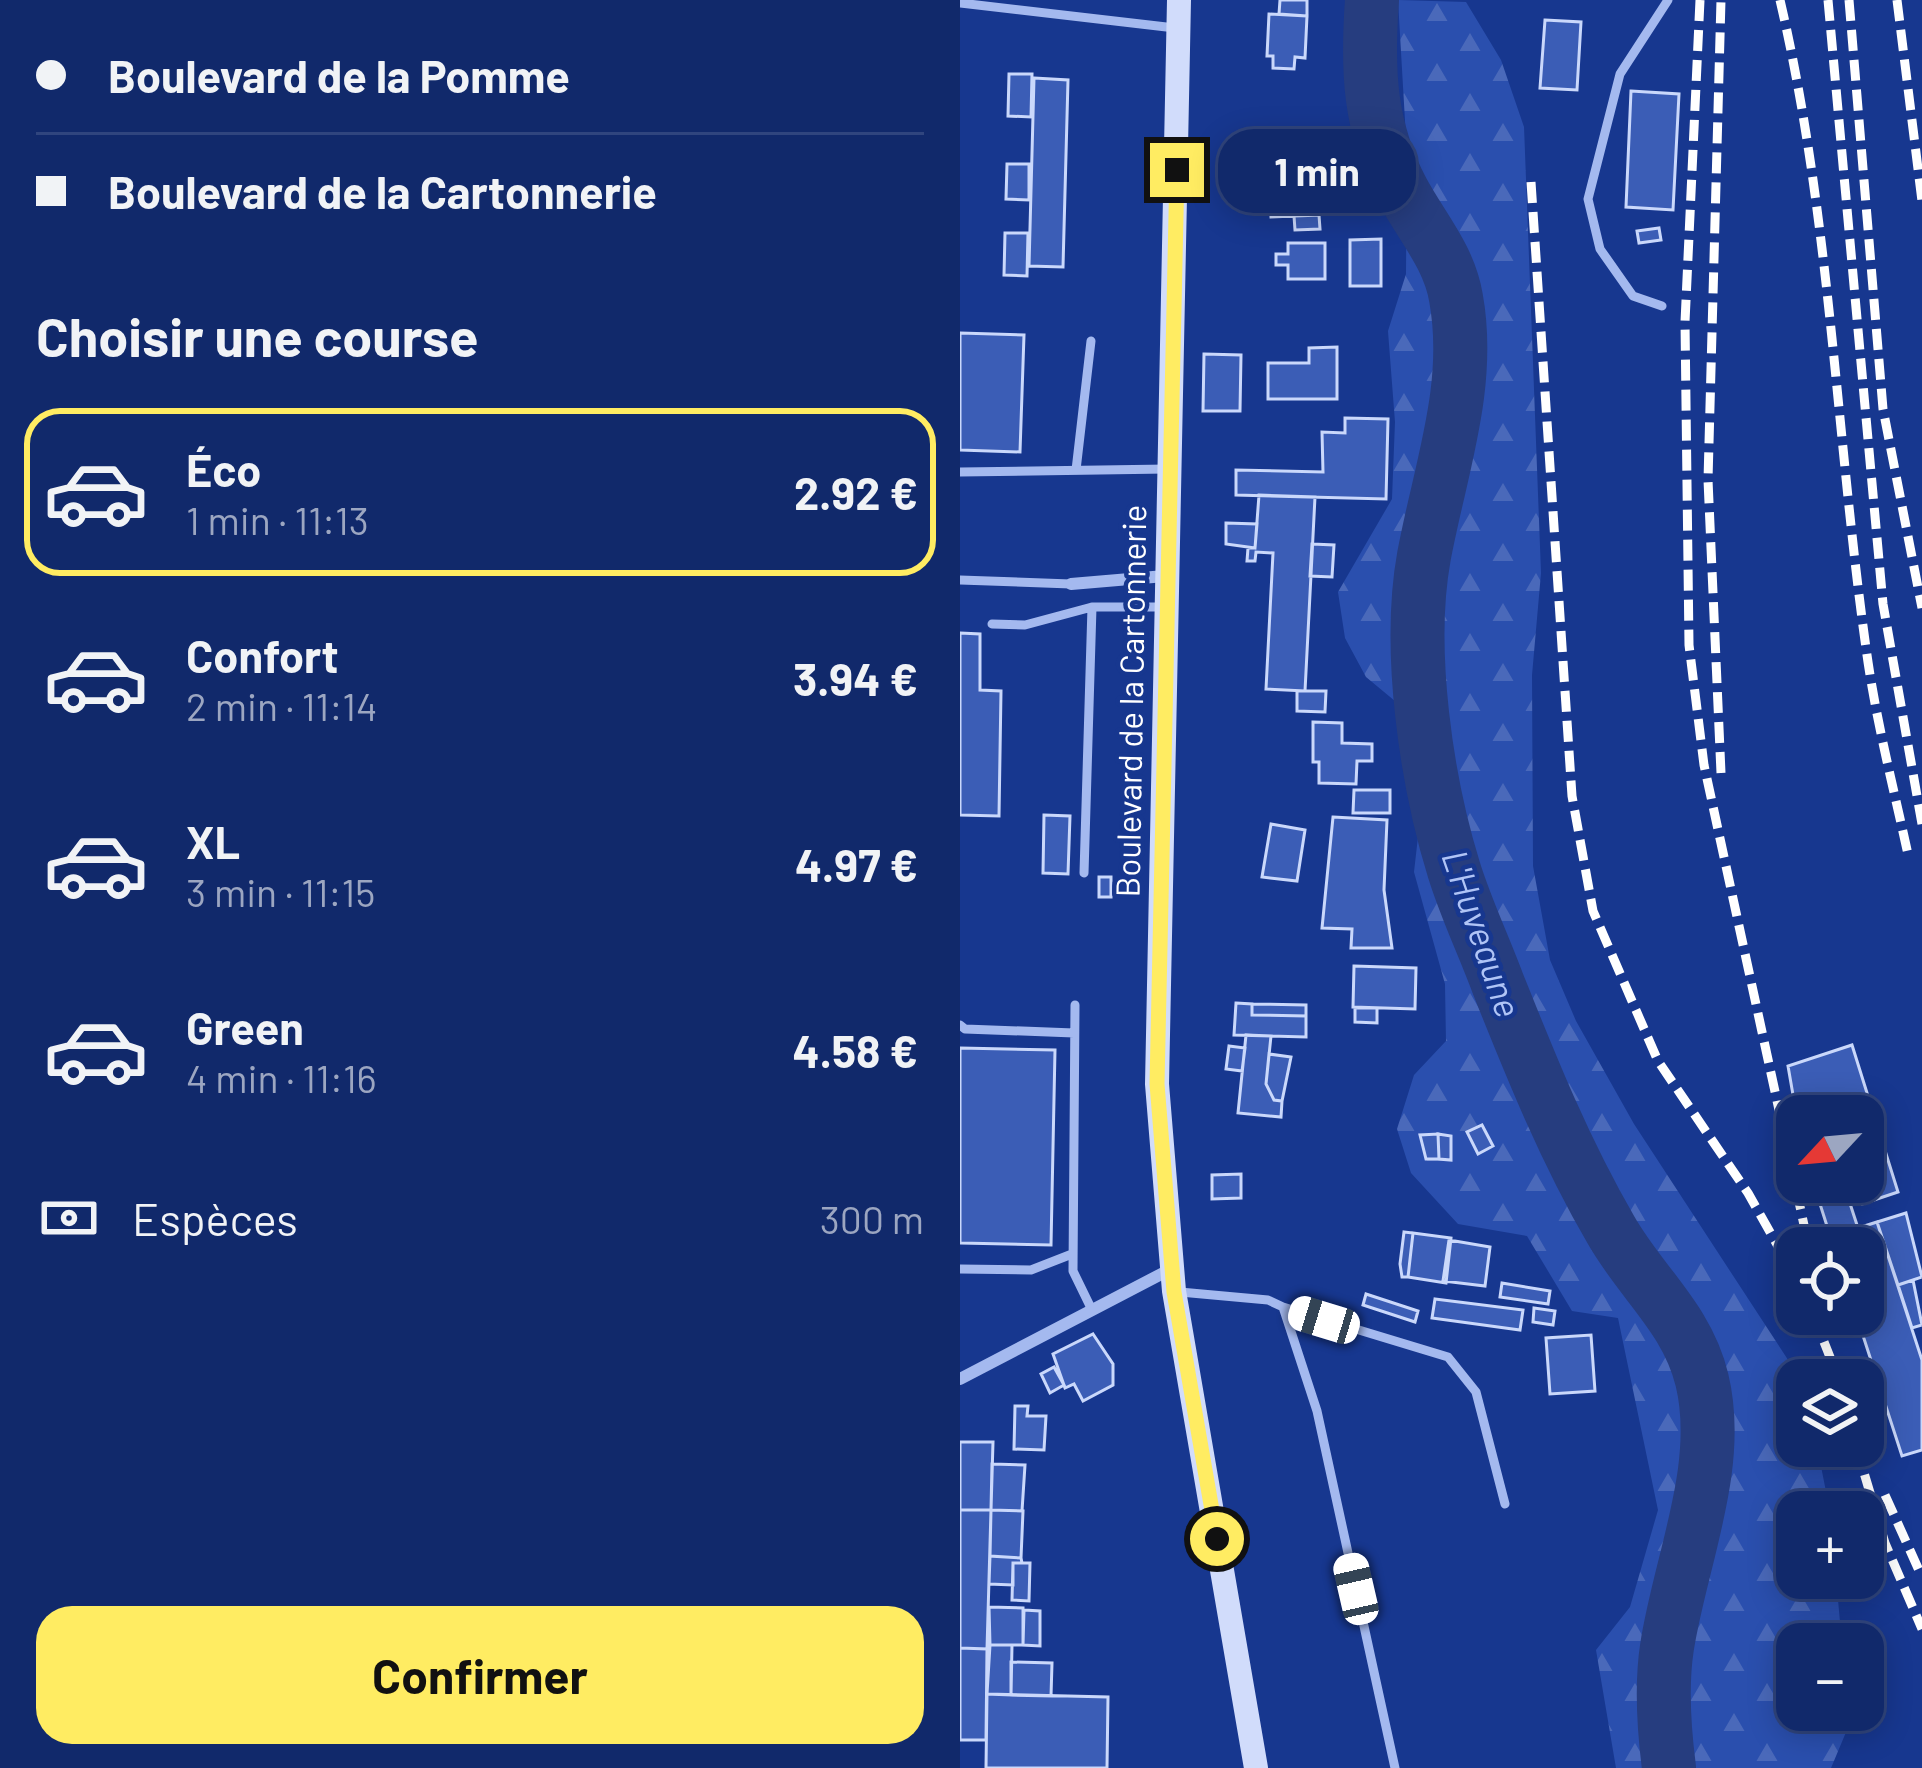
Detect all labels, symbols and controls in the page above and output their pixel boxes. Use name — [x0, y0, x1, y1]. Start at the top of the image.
text: Boulevard de la Pomme — [108, 48, 570, 102]
callout: 1 min — [1219, 128, 1417, 212]
route end — [1150, 143, 1204, 197]
text: 1 min — [1274, 147, 1360, 194]
text: Boulevard de la Cartonnerie — [108, 164, 657, 218]
text: Choisir une course — [36, 303, 479, 368]
icon: car — [42, 438, 150, 546]
text: Éco — [186, 442, 261, 496]
text: 2.92 € — [794, 465, 918, 519]
text: 1 min · 11:13 — [186, 496, 369, 543]
street label: Boulevard de la Cartonnerie — [1107, 504, 1153, 898]
icon: car — [42, 624, 150, 732]
text: Confort — [186, 628, 339, 682]
text: 3.94 € — [793, 651, 918, 705]
text: 2 min · 11:14 — [186, 682, 378, 729]
icon: car — [42, 810, 150, 918]
text: XL — [186, 814, 240, 868]
text: 4.97 € — [795, 837, 918, 891]
water label: L'Huveaune — [1434, 844, 1532, 1022]
text: 3 min · 11:15 — [186, 868, 375, 915]
icon: car — [42, 996, 150, 1104]
text: Green — [186, 1000, 304, 1054]
text: 4.58 € — [792, 1023, 918, 1077]
text: 4 min · 11:16 — [186, 1054, 377, 1101]
north arrow — [1776, 1095, 1884, 1203]
map controls — [1776, 1095, 1884, 1731]
icon: cash — [36, 1185, 102, 1251]
text: Espèces — [132, 1191, 298, 1245]
text: 300 m — [820, 1195, 924, 1242]
button: locate — [1776, 1227, 1884, 1335]
car — [1284, 1292, 1364, 1348]
button: layers — [1776, 1359, 1884, 1467]
button: + — [1776, 1491, 1884, 1599]
route start — [1190, 1512, 1244, 1566]
car — [1330, 1550, 1382, 1628]
button: Confirmer — [36, 1606, 924, 1744]
button: − — [1776, 1623, 1884, 1731]

